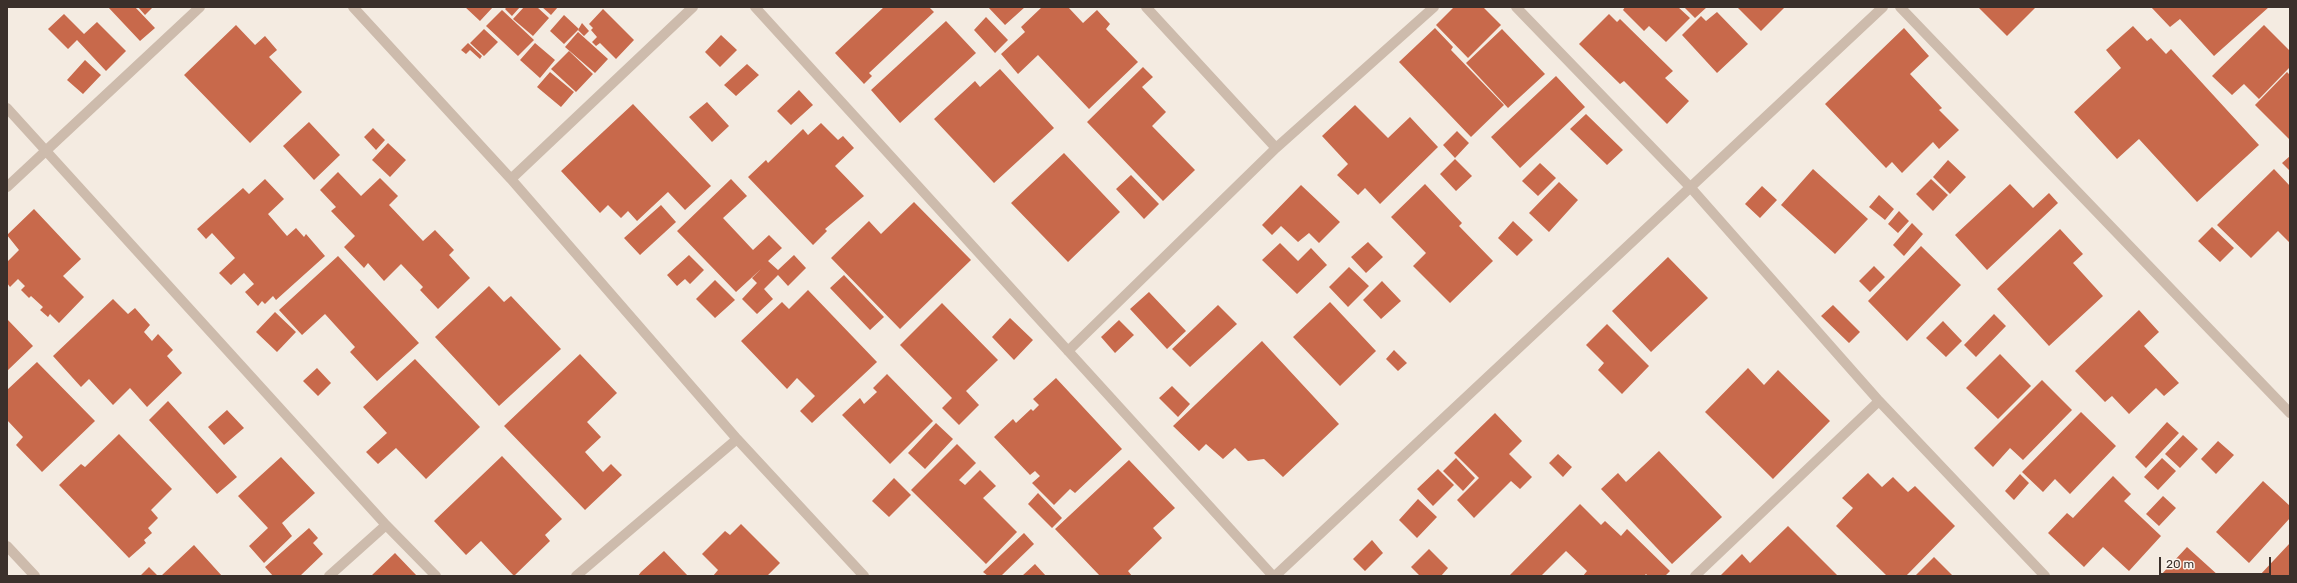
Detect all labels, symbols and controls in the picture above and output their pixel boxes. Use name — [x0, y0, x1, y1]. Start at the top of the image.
scale bar — [2161, 549, 2273, 575]
text: 20 m — [2166, 557, 2194, 571]

